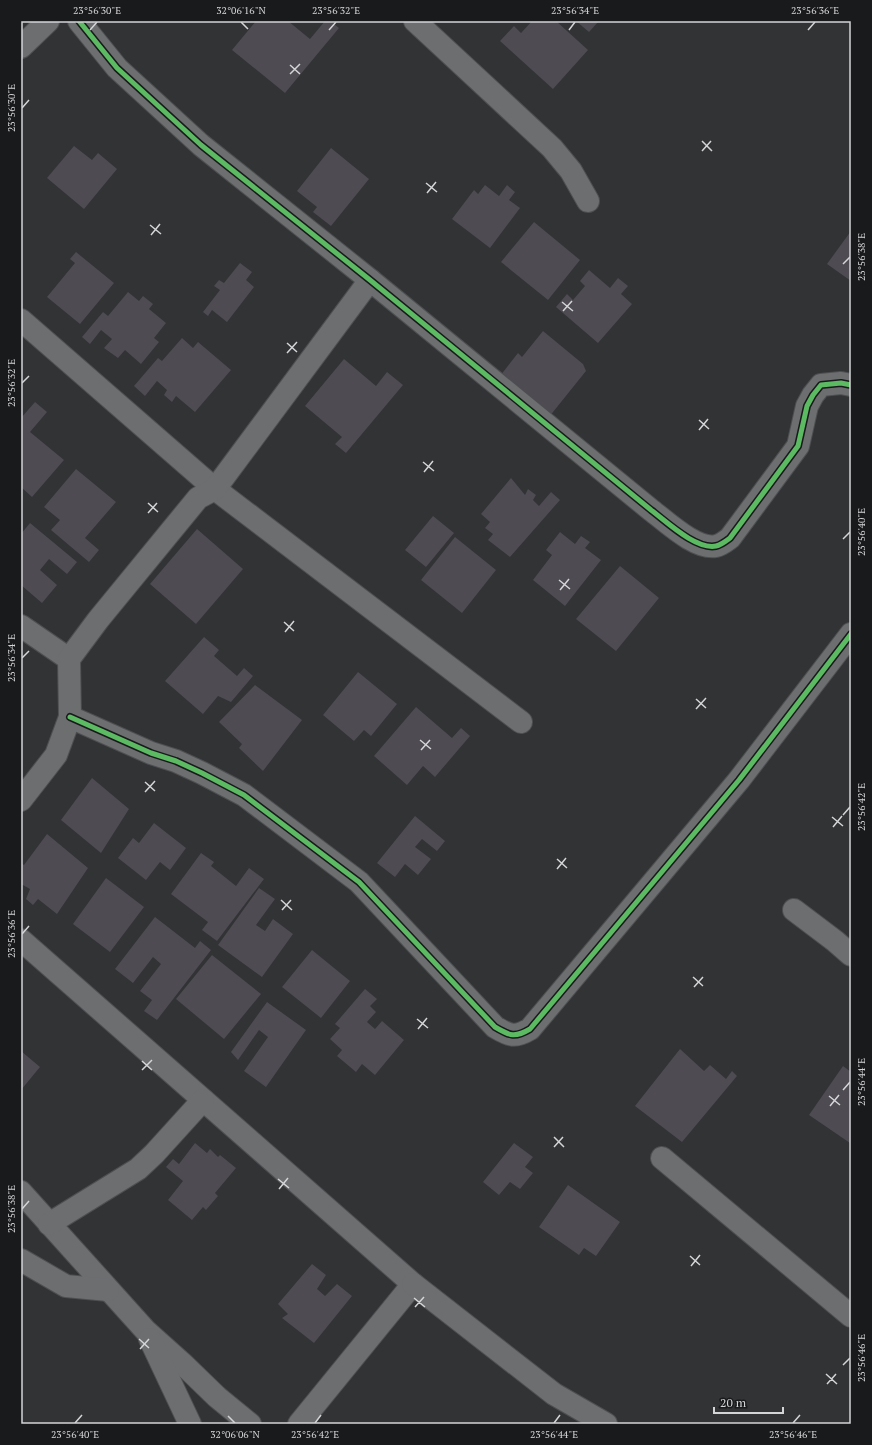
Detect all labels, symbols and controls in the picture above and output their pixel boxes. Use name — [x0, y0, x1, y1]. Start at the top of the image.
text: 23°56'30"E — [73, 4, 121, 17]
text: 32°06'16"N — [216, 4, 266, 17]
text: 23°56'32"E — [312, 4, 360, 17]
text: 23°56'34"E — [551, 4, 599, 17]
text: 23°56'36"E — [791, 4, 839, 17]
text: 23°56'30"E — [5, 84, 18, 132]
text: 23°56'38"E — [855, 233, 868, 281]
text: 23°56'32"E — [5, 359, 18, 407]
text: 23°56'40"E — [855, 508, 868, 556]
text: 23°56'34"E — [5, 634, 18, 682]
text: 23°56'42"E — [855, 783, 868, 831]
text: 23°56'36"E — [5, 910, 18, 958]
text: 23°56'44"E — [855, 1058, 868, 1106]
text: 23°56'38"E — [5, 1185, 18, 1233]
text: 23°56'46"E — [855, 1334, 868, 1382]
scale bar — [714, 1389, 783, 1415]
text: 20 m — [720, 1395, 747, 1410]
text: 23°56'40"E — [51, 1428, 99, 1441]
text: 32°06'06"N — [210, 1428, 260, 1441]
text: 23°56'42"E — [291, 1428, 339, 1441]
text: 23°56'44"E — [530, 1428, 578, 1441]
text: 23°56'46"E — [769, 1428, 817, 1441]

